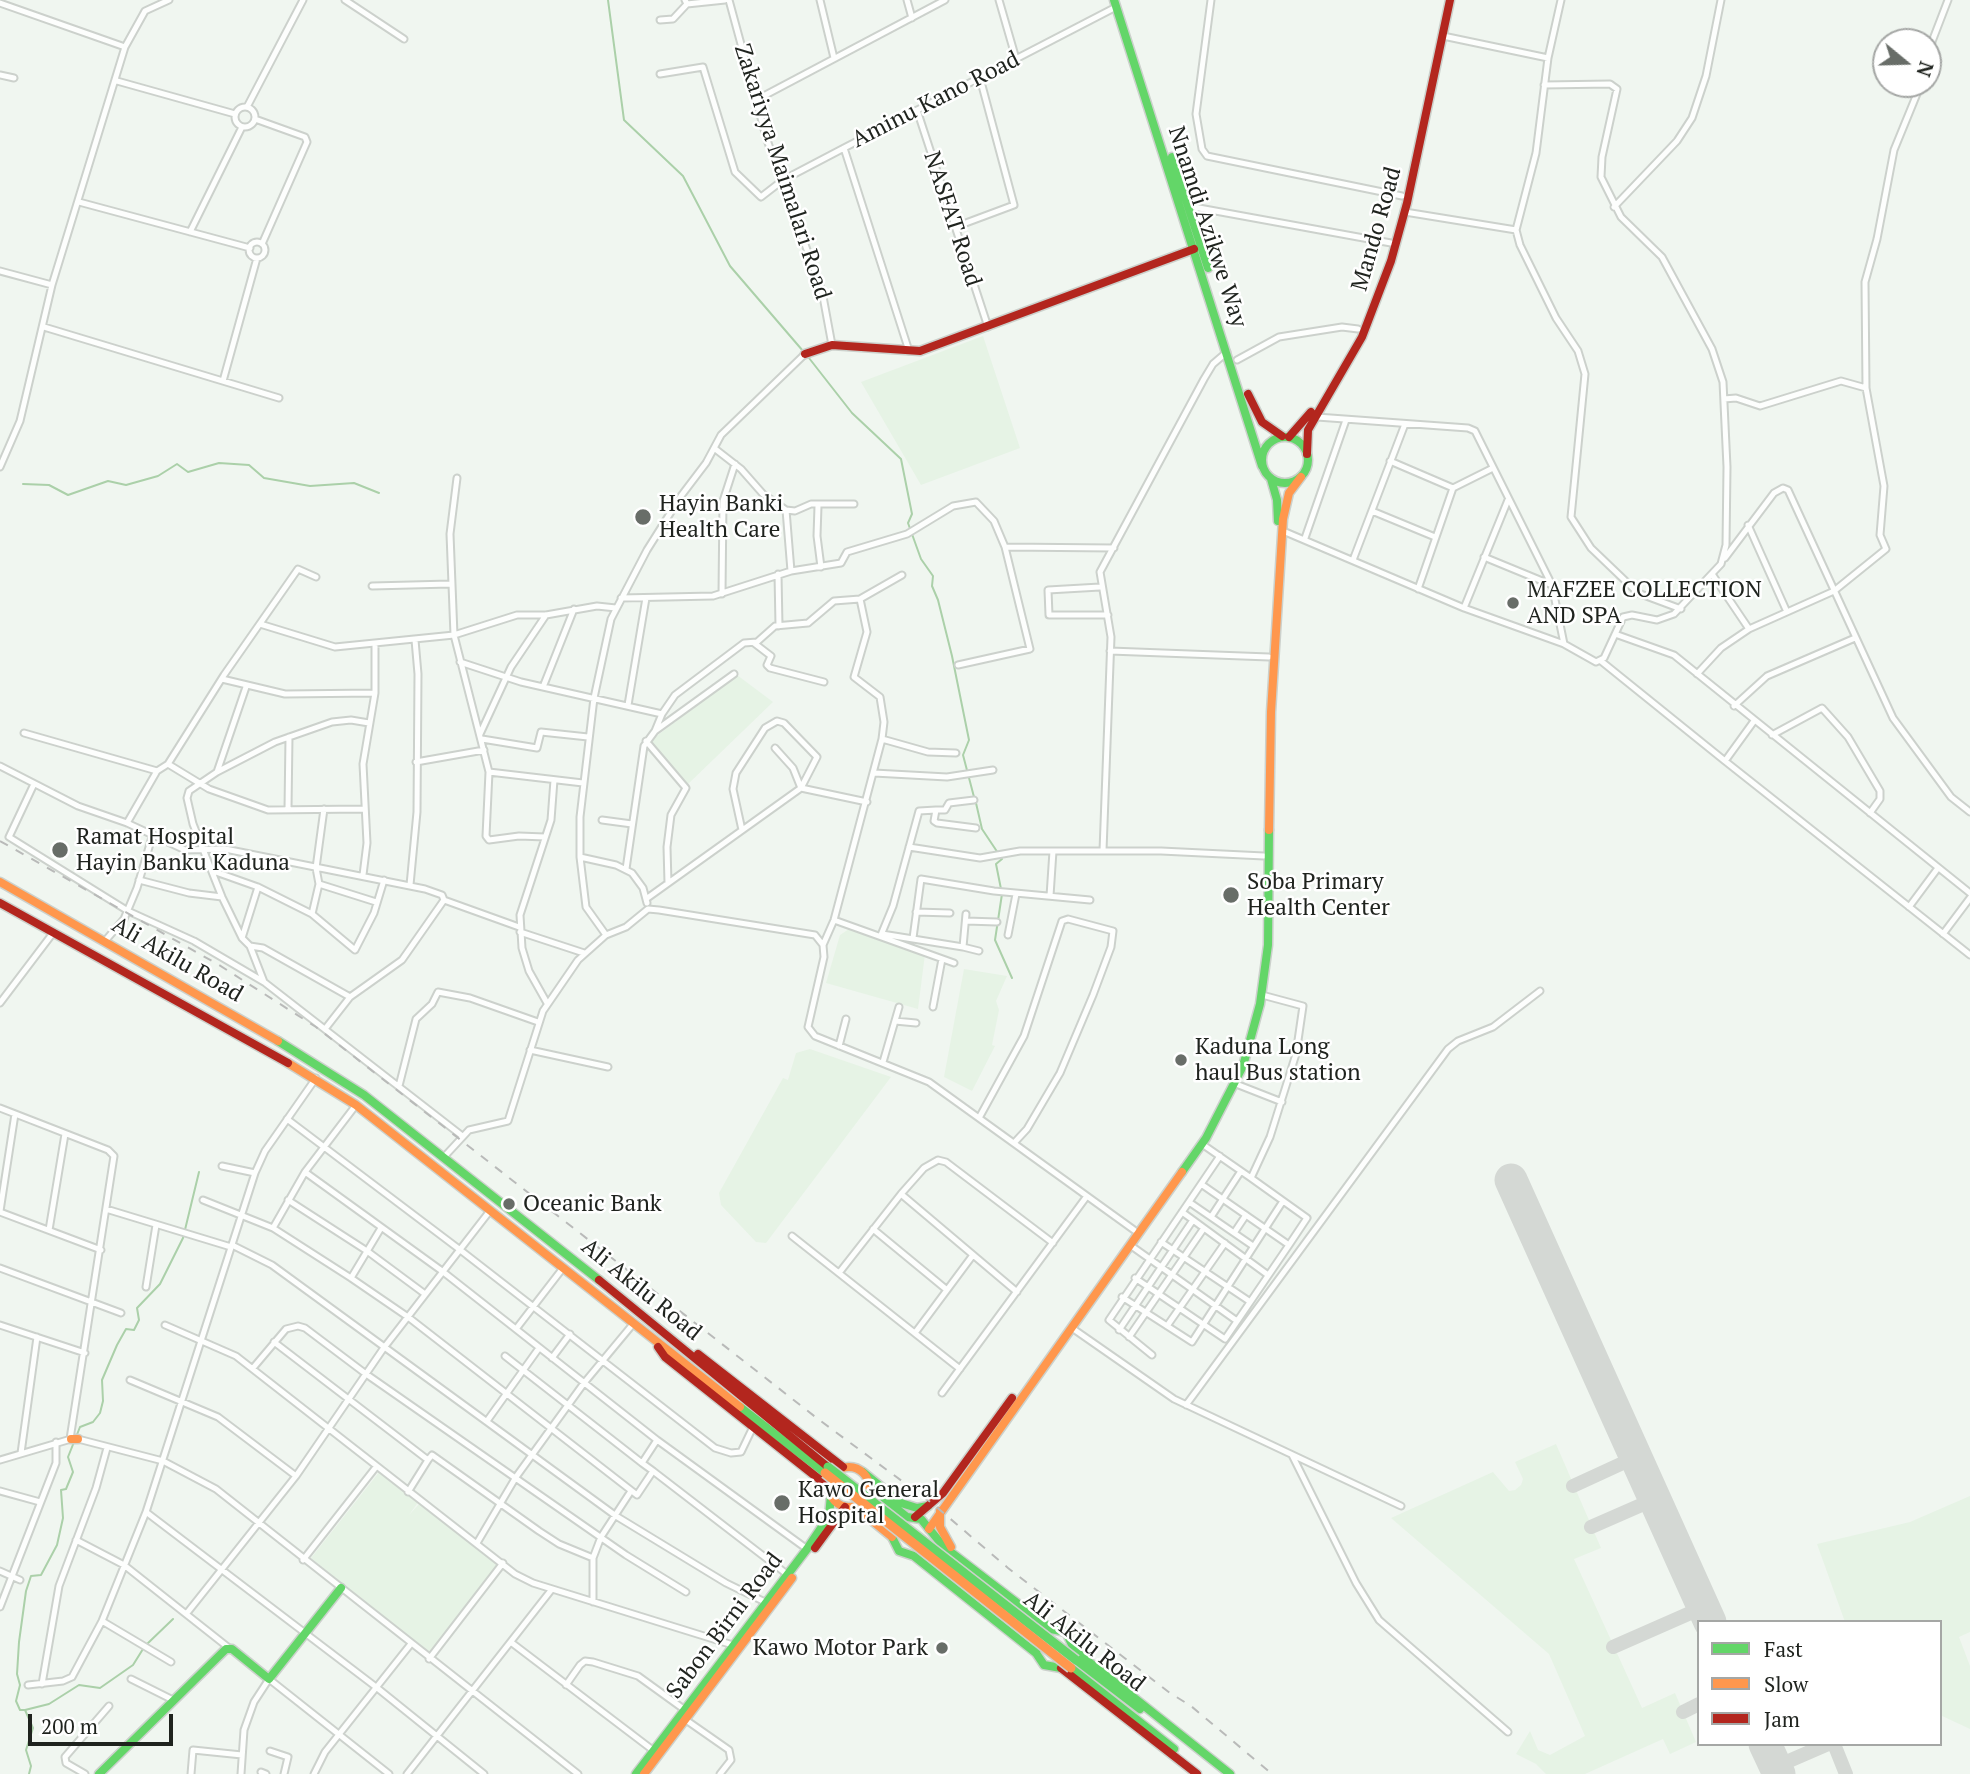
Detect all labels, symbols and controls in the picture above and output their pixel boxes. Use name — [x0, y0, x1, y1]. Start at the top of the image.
north arrow — [1872, 28, 1942, 98]
street label: Zakariyya Maimalari Road — [728, 41, 836, 303]
street label: Aminu Kano Road — [847, 46, 1025, 154]
text: N — [1911, 58, 1940, 80]
street label: Nnamdi Azikwe Way — [1161, 123, 1253, 331]
street label: NASFAT Road — [917, 148, 987, 290]
street label: Mando Road — [1346, 164, 1408, 294]
place label: Hayin Banki Health Care — [659, 490, 783, 544]
marker: Hayin Banki Health Care — [633, 507, 653, 527]
place label: MAFZEE COLLECTION AND SPA — [1527, 576, 1762, 630]
marker: MAFZEE COLLECTION AND SPA — [1505, 595, 1521, 611]
place label: Ramat Hospital Hayin Banku Kaduna — [76, 823, 290, 877]
marker: Ramat Hospital Hayin Banku Kaduna — [50, 840, 70, 860]
place label: Soba Primary Health Center — [1247, 868, 1390, 922]
marker: Soba Primary Health Center — [1221, 885, 1241, 905]
street label: Ali Akilu Road — [107, 911, 247, 1009]
place label: Kaduna Long haul Bus station — [1195, 1033, 1361, 1087]
marker: Kaduna Long haul Bus station — [1173, 1052, 1189, 1068]
place label: Oceanic Bank — [523, 1190, 662, 1218]
marker: Oceanic Bank — [501, 1196, 517, 1212]
street label: Ali Akilu Road — [575, 1233, 707, 1347]
place label: Kawo General Hospital — [798, 1476, 939, 1530]
marker: Kawo General Hospital — [772, 1493, 792, 1513]
street label: Sabon Birni Road — [661, 1547, 789, 1705]
street label: Ali Akilu Road — [1018, 1586, 1150, 1698]
legend — [1697, 1620, 1942, 1746]
place label: Kawo Motor Park — [753, 1634, 928, 1662]
text: Fast — [1764, 1635, 1803, 1663]
marker: Kawo Motor Park — [934, 1640, 950, 1656]
text: Slow — [1764, 1670, 1808, 1698]
scale bar — [32, 1700, 177, 1744]
text: Jam — [1764, 1705, 1800, 1733]
text: 200 m — [41, 1712, 98, 1740]

